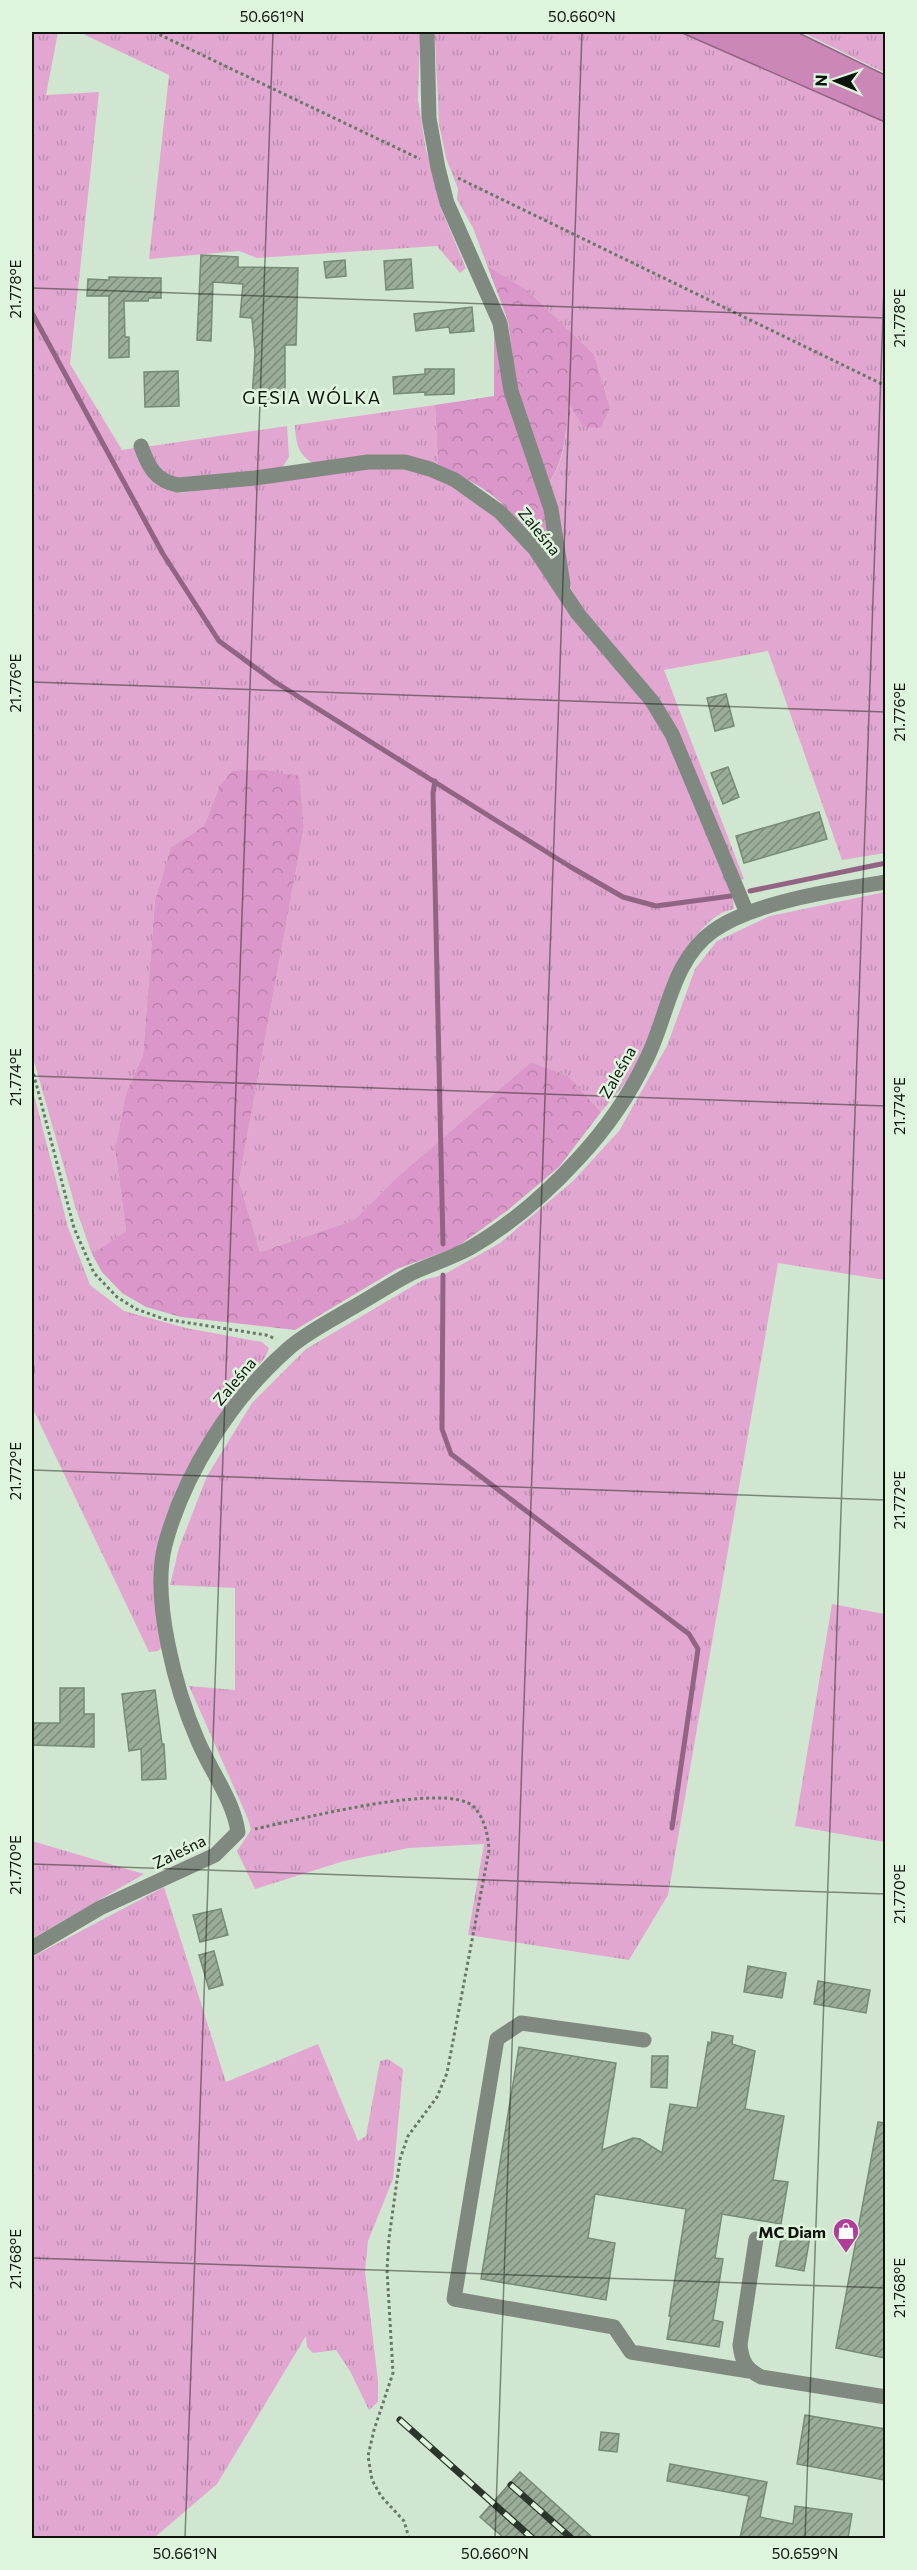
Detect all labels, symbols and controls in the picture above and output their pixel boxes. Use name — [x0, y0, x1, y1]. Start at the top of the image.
text: 50.661°N — [240, 7, 304, 25]
text: 50.660°N — [548, 7, 616, 25]
north arrow — [806, 51, 866, 111]
text: N — [811, 74, 830, 87]
text: 21.778°E — [6, 259, 24, 318]
text: 21.778°E — [890, 288, 908, 347]
district label: GĘSIA WÓLKA — [242, 386, 382, 408]
street label: Zaleśna — [515, 503, 565, 559]
text: 21.776°E — [6, 653, 24, 712]
text: 21.776°E — [890, 682, 908, 741]
street label: Zaleśna — [595, 1043, 639, 1101]
text: 21.774°E — [6, 1048, 24, 1106]
text: 21.774°E — [890, 1077, 908, 1135]
street label: Zaleśna — [209, 1353, 259, 1409]
text: 21.772°E — [6, 1442, 24, 1500]
text: 21.772°E — [890, 1471, 908, 1529]
street label: Zaleśna — [149, 1830, 209, 1872]
text: 21.770°E — [6, 1835, 24, 1895]
text: 21.770°E — [890, 1864, 908, 1924]
shop icon: MC Diam — [831, 2216, 861, 2254]
place label: MC Diam — [758, 2222, 826, 2241]
text: 21.768°E — [6, 2229, 24, 2289]
text: 21.768°E — [890, 2258, 908, 2318]
text: 50.661°N — [153, 2544, 217, 2562]
text: 50.660°N — [461, 2544, 529, 2562]
text: 50.659°N — [772, 2544, 838, 2562]

